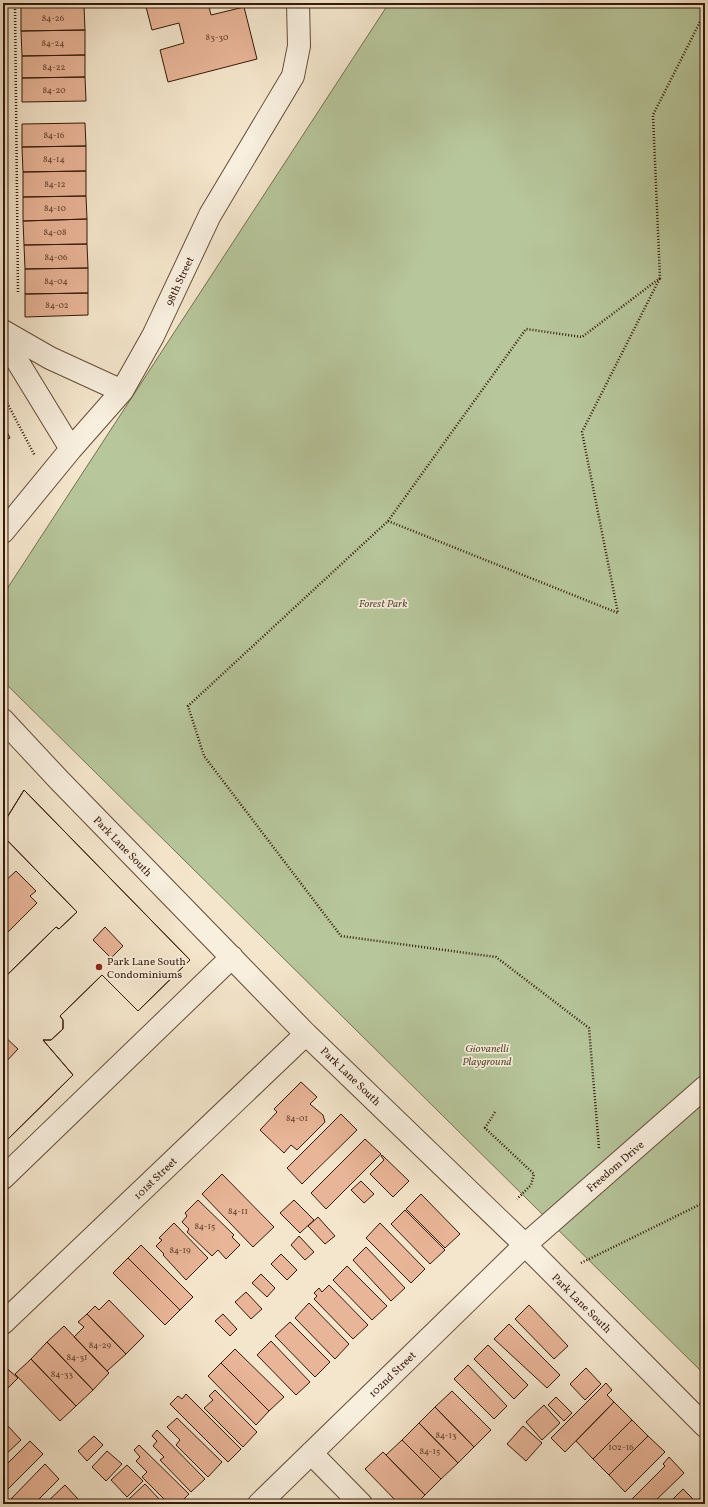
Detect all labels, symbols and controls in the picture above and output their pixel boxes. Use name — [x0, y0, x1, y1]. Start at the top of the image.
house number: 84-26 — [42, 12, 65, 25]
house number: 83-30 — [206, 31, 229, 44]
house number: 84-24 — [41, 37, 65, 50]
house number: 84-22 — [43, 61, 66, 74]
house number: 84-20 — [42, 84, 66, 97]
house number: 84-16 — [43, 129, 65, 142]
house number: 84-14 — [43, 153, 65, 166]
house number: 84-12 — [44, 178, 66, 191]
house number: 84-10 — [44, 202, 67, 215]
house number: 84-08 — [43, 226, 67, 239]
house number: 84-06 — [44, 251, 68, 264]
street label: 98th Street — [162, 254, 198, 309]
house number: 84-04 — [44, 275, 68, 288]
house number: 84-02 — [45, 299, 69, 312]
park label: Forest Park — [359, 597, 407, 612]
street label: Park Lane South — [89, 813, 155, 881]
place label: Park Lane South Condominiums — [107, 955, 186, 983]
marker: Park Lane South Condominiums — [94, 962, 104, 972]
park label: Giovanelli Playground — [462, 1042, 512, 1070]
street label: Park Lane South — [316, 1044, 384, 1110]
house number: 84-01 — [286, 1112, 308, 1125]
street label: Freedom Drive — [584, 1138, 648, 1196]
street label: 101st Street — [131, 1155, 181, 1203]
house number: 84-11 — [228, 1205, 248, 1218]
house number: 84-15 — [195, 1220, 215, 1233]
house number: 84-19 — [169, 1244, 191, 1257]
street label: Park Lane South — [548, 1271, 614, 1338]
house number: 84-29 — [89, 1339, 112, 1352]
street label: 102nd Street — [366, 1349, 420, 1402]
house number: 84-31 — [66, 1351, 88, 1364]
house number: 84-33 — [51, 1368, 74, 1381]
house number: 84-13 — [435, 1429, 457, 1442]
house number: 102-16 — [608, 1441, 634, 1454]
house number: 84-15 — [420, 1445, 440, 1458]

